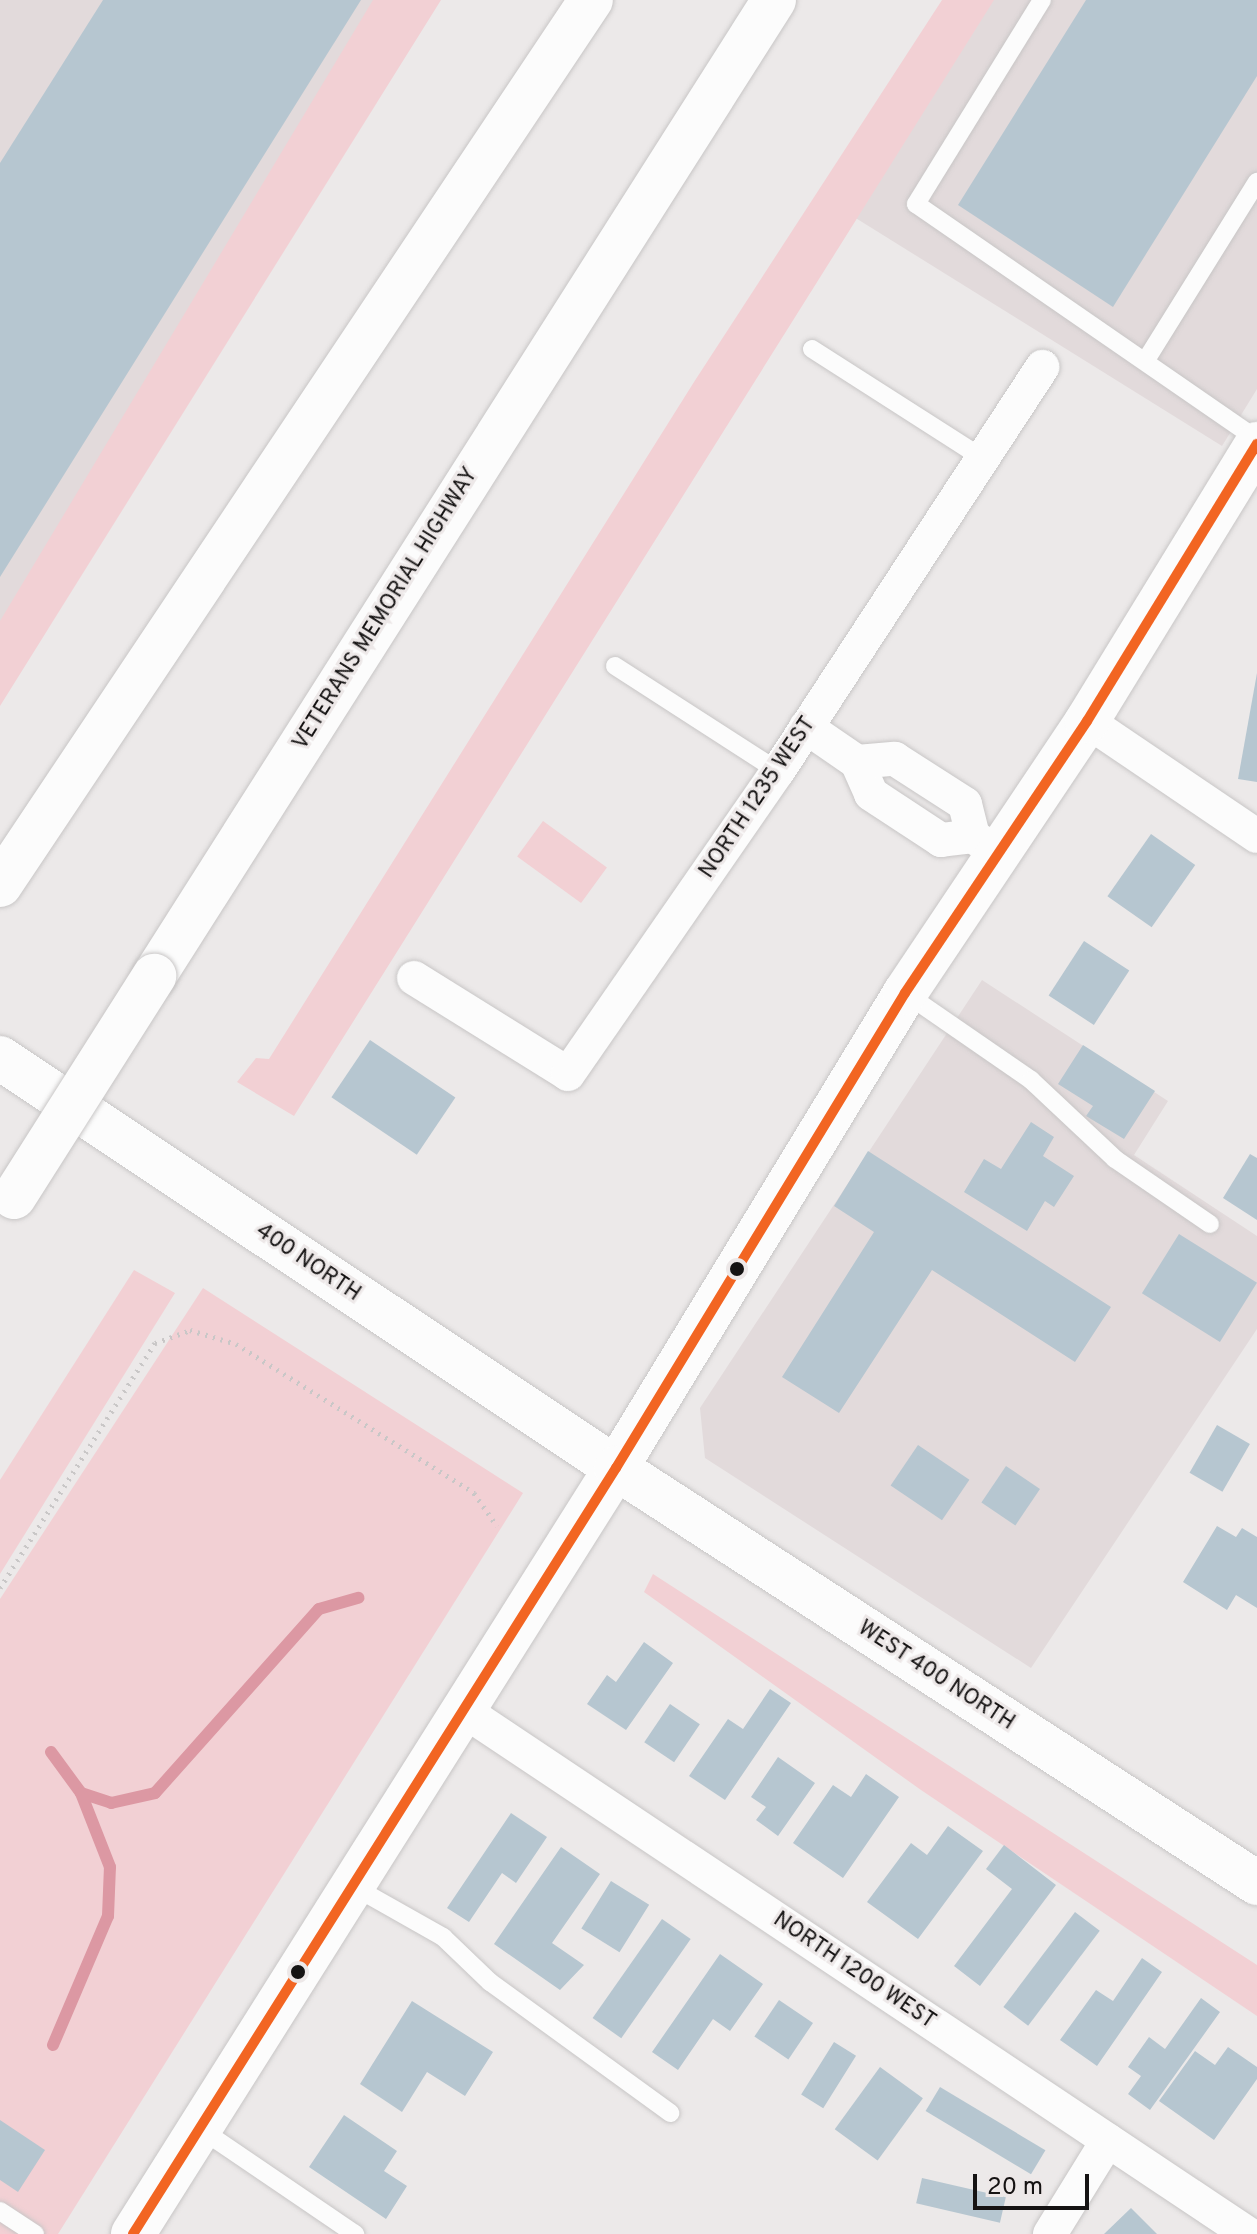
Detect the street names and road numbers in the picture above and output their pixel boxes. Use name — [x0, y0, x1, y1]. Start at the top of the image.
street label: VETERANS MEMORIAL HIGHWAY — [288, 463, 484, 755]
street label: NORTH 1235 WEST — [694, 712, 822, 884]
street label: 400 NORTH — [251, 1218, 365, 1308]
street label: WEST 400 NORTH — [852, 1615, 1020, 1737]
street label: NORTH 1200 WEST — [768, 1907, 940, 2035]

